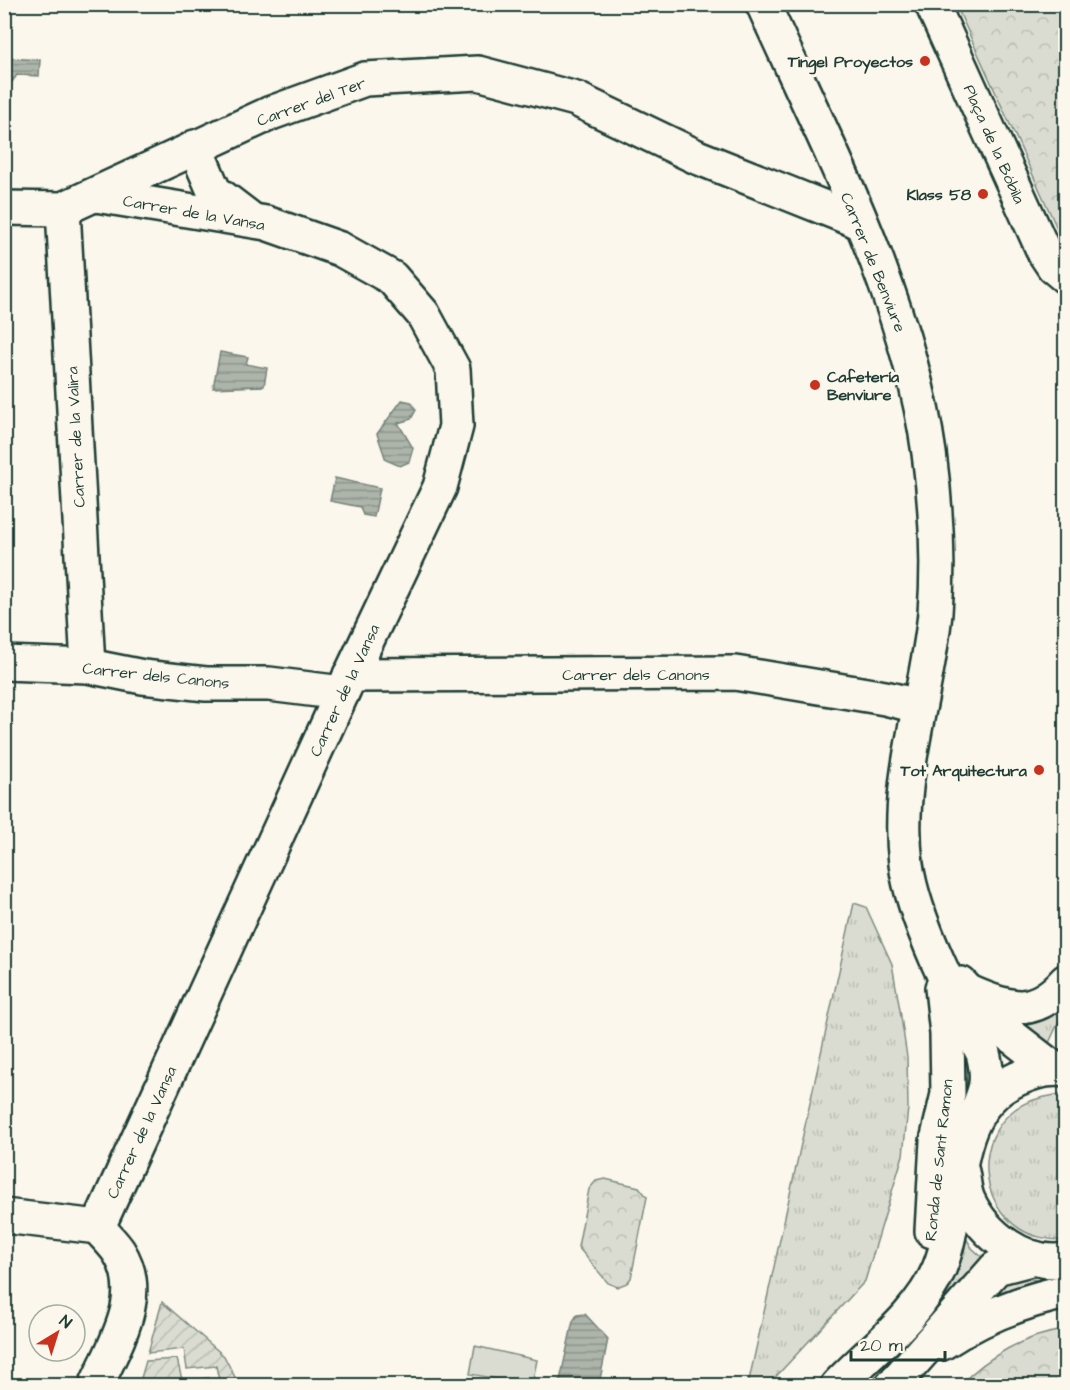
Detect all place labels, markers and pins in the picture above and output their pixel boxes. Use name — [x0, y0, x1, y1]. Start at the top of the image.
place label: Tingel Proyectos — [787, 51, 913, 75]
marker: Tingel Proyectos — [918, 54, 932, 68]
place label: Klass 58 — [906, 184, 972, 206]
marker: Klass 58 — [976, 187, 990, 201]
place label: Cafetería Benviure — [827, 366, 900, 406]
marker: Cafetería Benviure — [808, 378, 822, 392]
place label: Tot Arquitectura — [900, 760, 1028, 782]
marker: Tot Arquitectura — [1032, 763, 1046, 777]

